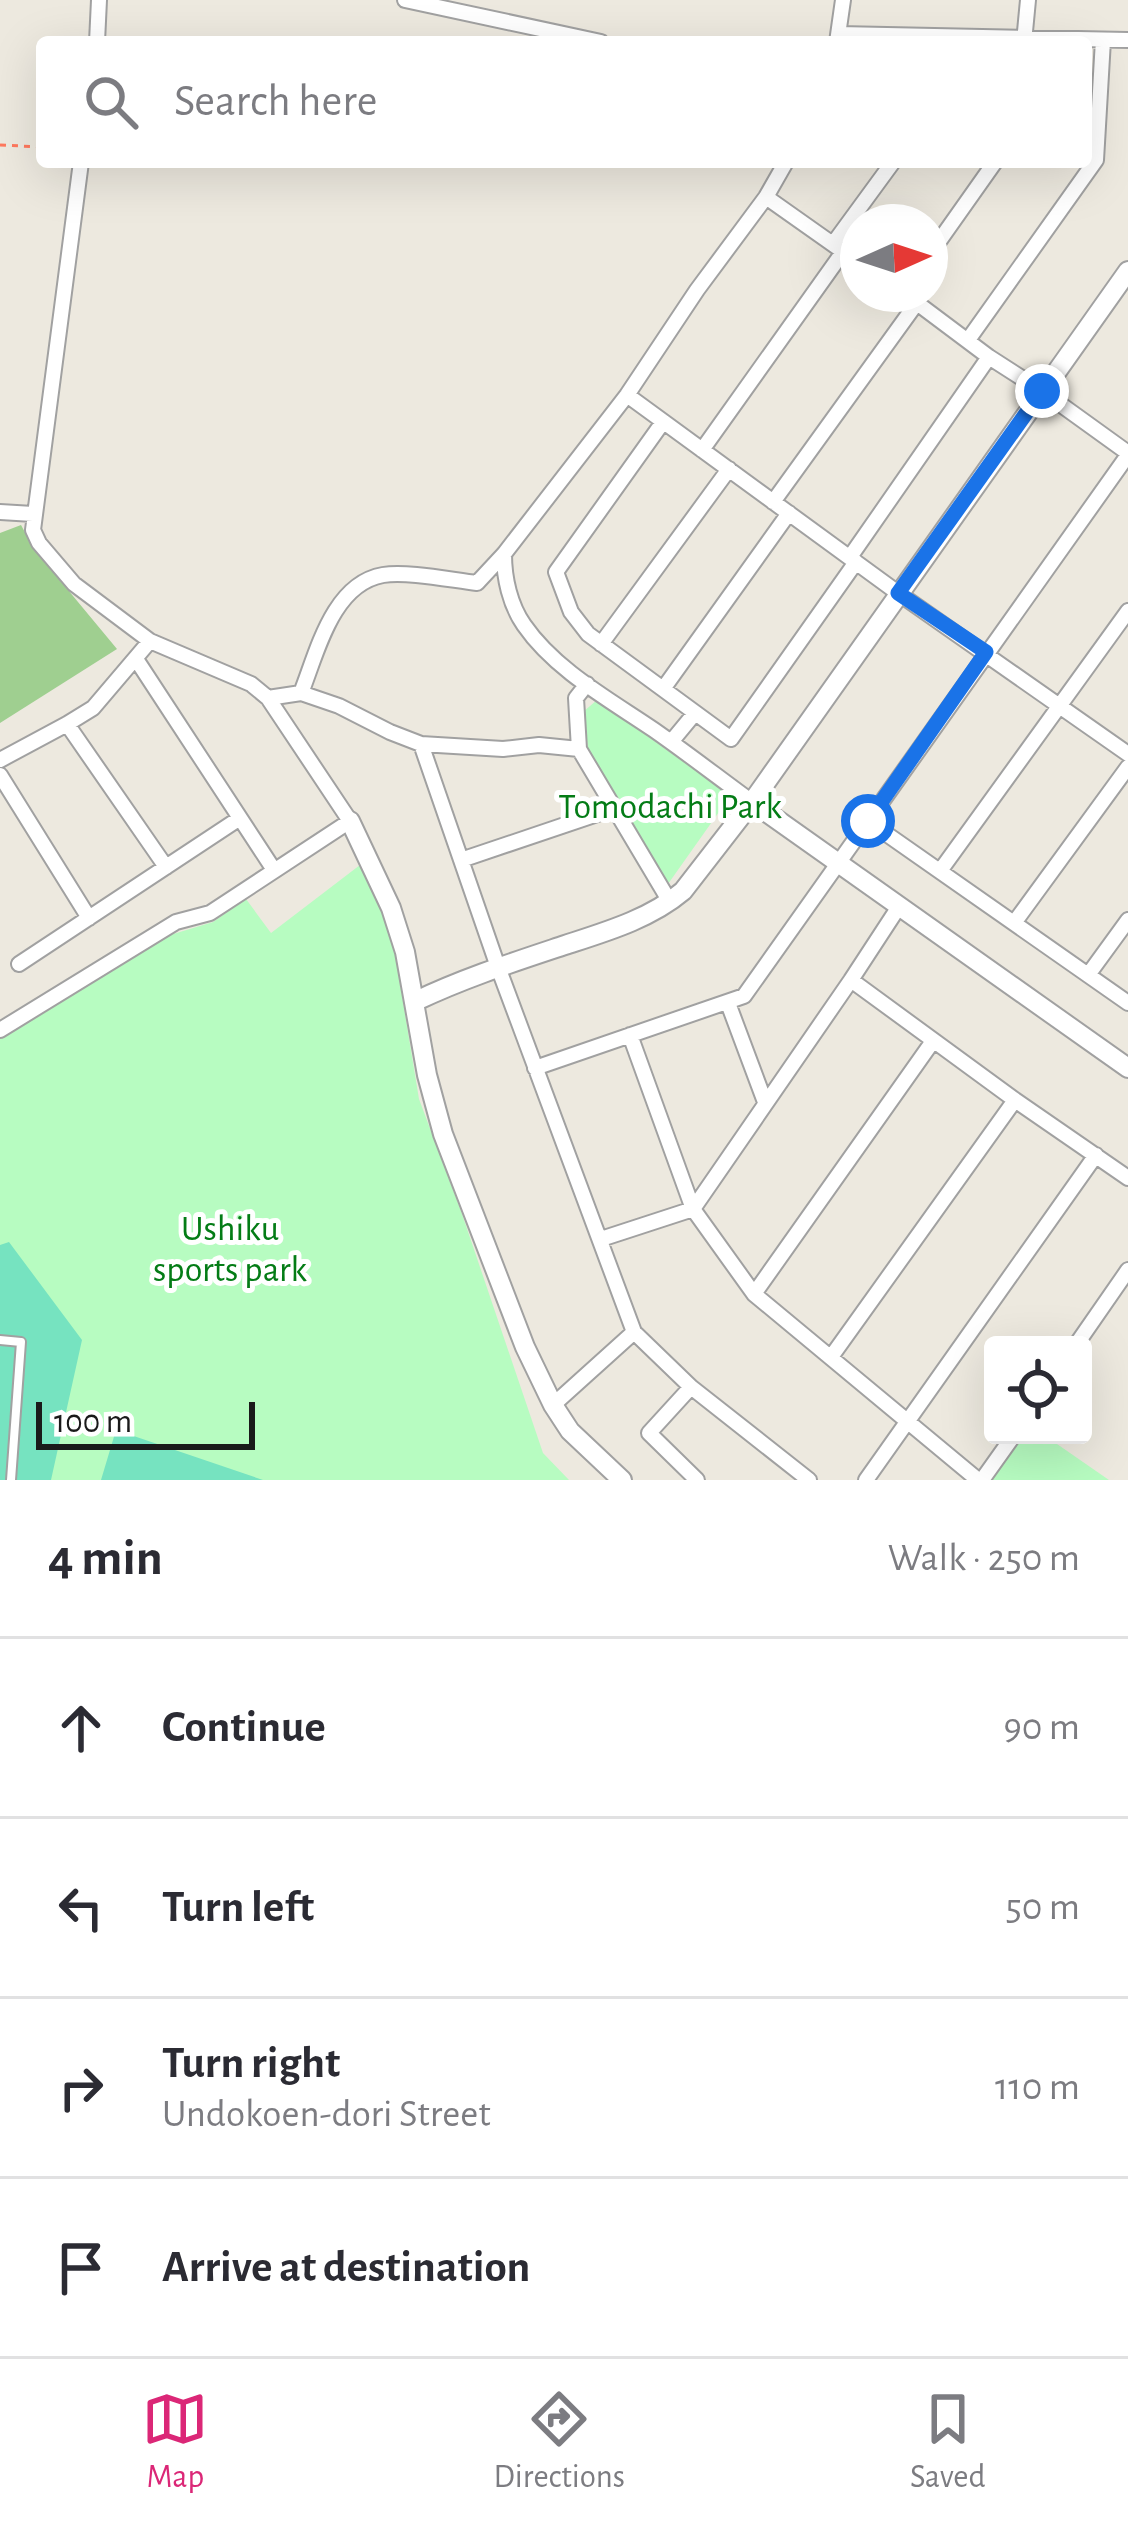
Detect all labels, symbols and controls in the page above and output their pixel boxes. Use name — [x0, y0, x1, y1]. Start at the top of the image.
search box — [36, 36, 1092, 168]
icon: search — [78, 69, 144, 135]
text: Search here — [174, 79, 377, 124]
north arrow — [840, 204, 948, 312]
route end — [1015, 364, 1069, 418]
park label: Tomodachi Park — [558, 789, 782, 825]
route start — [841, 794, 895, 848]
park label: Ushiku sports park — [153, 1211, 308, 1288]
map controls — [984, 1336, 1092, 1444]
button: locate — [984, 1336, 1092, 1444]
scale bar — [36, 1396, 255, 1449]
text: 100 m — [54, 1406, 132, 1439]
text: 4 min — [48, 1533, 163, 1584]
text: Walk · 250 m — [888, 1539, 1080, 1578]
icon: ahead — [48, 1695, 114, 1761]
text: Continue — [162, 1705, 326, 1750]
text: 90 m — [1003, 1708, 1080, 1747]
icon: left — [48, 1875, 114, 1941]
text: Turn left — [162, 1885, 314, 1930]
text: 50 m — [1005, 1888, 1080, 1927]
text: Turn right — [162, 2041, 340, 2086]
icon: right — [48, 2055, 114, 2121]
text: 110 m — [995, 2068, 1080, 2107]
text: Undokoen-dori Street — [162, 2095, 491, 2134]
icon: arrive — [48, 2235, 114, 2301]
text: Arrive at destination — [162, 2245, 530, 2290]
tab: Map — [142, 2386, 208, 2498]
tab: Directions — [493, 2386, 625, 2498]
tab: Saved — [910, 2386, 985, 2498]

